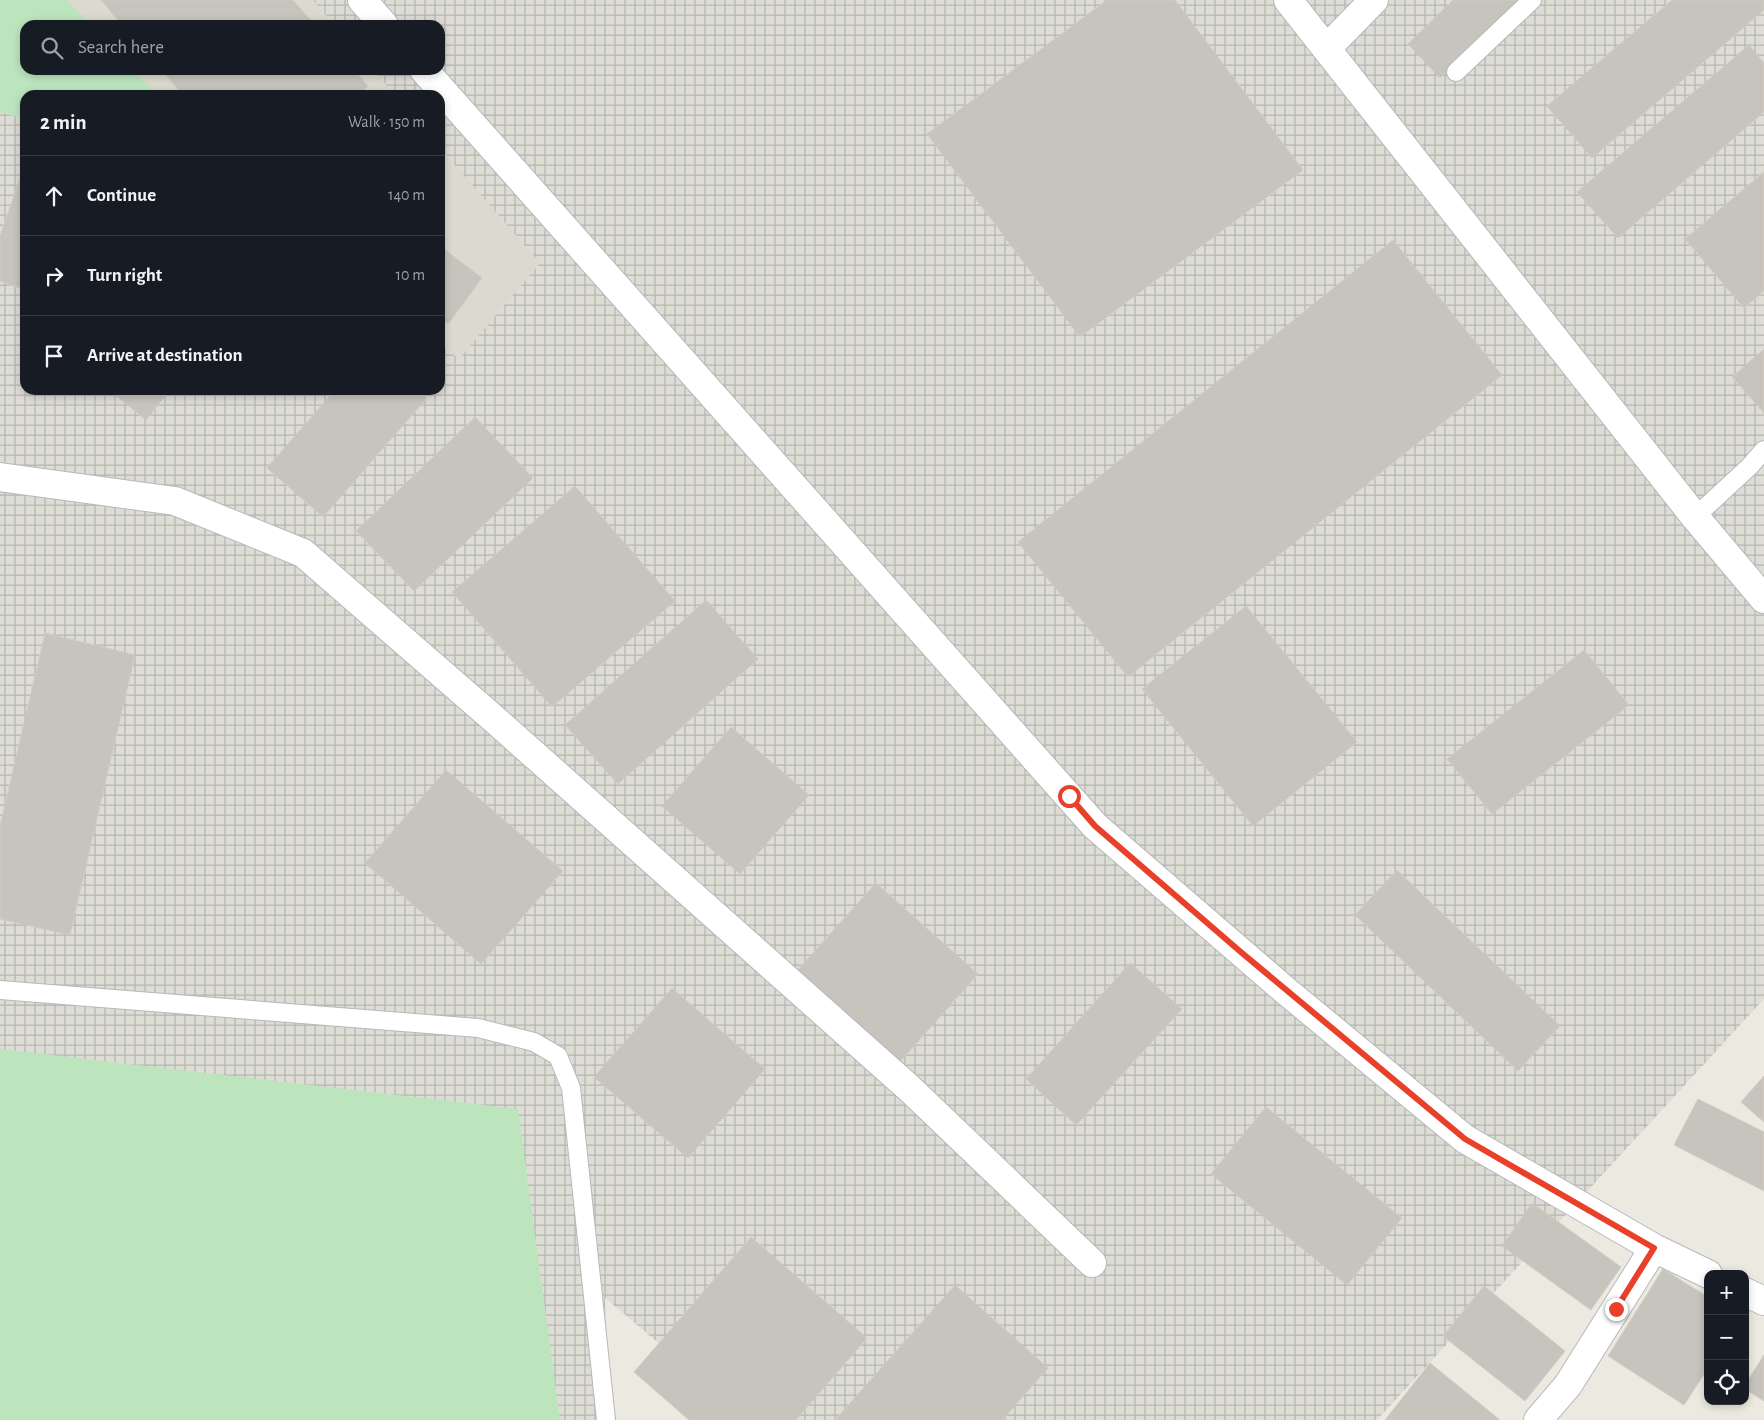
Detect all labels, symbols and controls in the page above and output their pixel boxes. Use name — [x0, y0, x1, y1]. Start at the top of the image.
search box — [20, 20, 445, 75]
icon: search — [38, 34, 66, 62]
text: Search here — [78, 38, 164, 57]
text: 2 min — [40, 112, 87, 133]
text: Walk · 150 m — [348, 114, 425, 130]
icon: ahead — [40, 182, 68, 210]
text: Continue — [87, 186, 156, 205]
text: 140 m — [388, 187, 425, 203]
icon: right — [40, 262, 68, 290]
text: Turn right — [87, 266, 162, 285]
text: 10 m — [396, 267, 425, 283]
icon: arrive — [40, 342, 68, 370]
text: Arrive at destination — [87, 346, 243, 365]
route start — [1058, 785, 1081, 808]
map controls — [1704, 1270, 1749, 1405]
button: + — [1704, 1270, 1749, 1315]
route end — [1605, 1298, 1628, 1321]
button: − — [1704, 1315, 1749, 1360]
button: locate — [1704, 1360, 1749, 1405]

